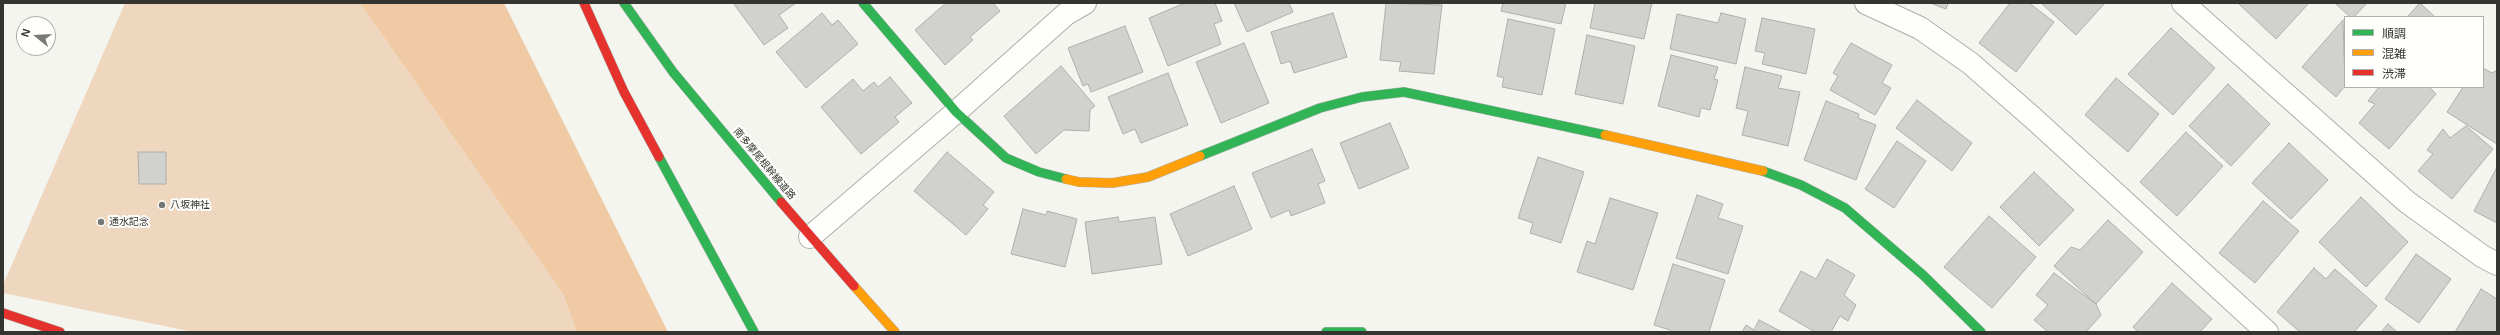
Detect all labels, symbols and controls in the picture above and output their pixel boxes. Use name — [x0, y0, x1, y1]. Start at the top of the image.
north arrow — [16, 16, 56, 56]
legend — [2344, 16, 2484, 88]
text: N — [19, 27, 32, 38]
text: 順調 — [2382, 27, 2406, 41]
text: 混雑 — [2382, 47, 2406, 61]
text: 渋滞 — [2382, 67, 2406, 81]
street label: 南多摩尾根幹線道路 — [730, 126, 798, 202]
place label: 八坂神社 — [170, 199, 210, 211]
marker: 八坂神社 — [157, 200, 167, 210]
place label: 通水記念 — [109, 216, 149, 228]
marker: 通水記念 — [96, 217, 106, 227]

